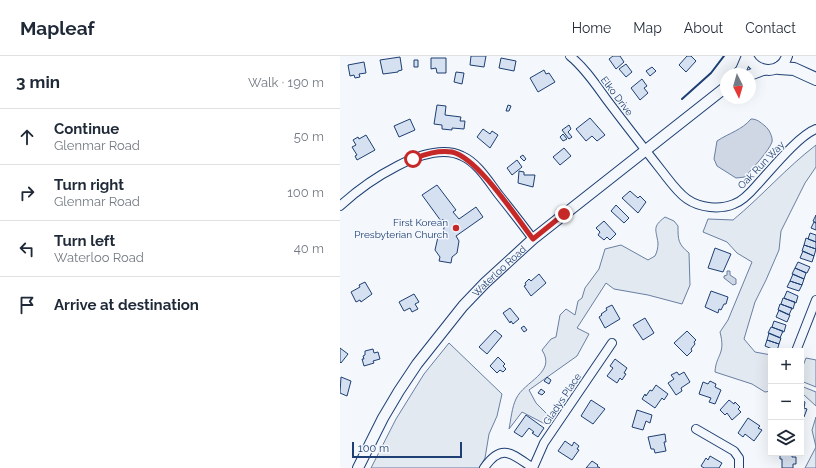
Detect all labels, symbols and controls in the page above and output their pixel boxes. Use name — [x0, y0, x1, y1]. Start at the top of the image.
text: Mapleaf — [20, 17, 95, 39]
text: Home — [572, 20, 611, 36]
text: Map — [633, 20, 662, 36]
text: About — [684, 20, 723, 36]
text: Contact — [745, 20, 796, 36]
north arrow — [720, 68, 756, 104]
text: 3 min — [16, 72, 60, 92]
street label: Elko Drive — [599, 74, 635, 118]
text: Walk · 190 m — [248, 75, 324, 90]
text: Continue — [54, 120, 119, 138]
icon: ahead — [16, 126, 38, 148]
text: 50 m — [294, 129, 324, 144]
text: Glenmar Road — [54, 138, 140, 153]
street label: Oak Run Way — [736, 139, 787, 191]
route start — [404, 150, 422, 168]
text: Turn right — [54, 176, 124, 194]
icon: right — [16, 182, 38, 204]
text: 100 m — [287, 185, 324, 200]
text: Glenmar Road — [54, 194, 140, 209]
route end — [555, 205, 573, 223]
place label: First Korean Presbyterian Church — [354, 217, 448, 240]
marker: First Korean Presbyterian Church — [451, 223, 461, 233]
text: Turn left — [54, 232, 115, 250]
icon: left — [16, 238, 38, 260]
text: 40 m — [294, 241, 324, 256]
street label: Waterloo Road — [470, 243, 528, 299]
text: Waterloo Road — [54, 250, 144, 265]
icon: arrive — [16, 294, 38, 316]
text: Arrive at destination — [54, 296, 199, 314]
map controls — [768, 348, 804, 456]
button: + — [768, 348, 804, 384]
street label: Gladys Place — [541, 371, 583, 427]
button: − — [768, 384, 804, 420]
button: layers — [768, 420, 804, 456]
scale bar — [352, 440, 462, 459]
text: 100 m — [358, 442, 389, 455]

